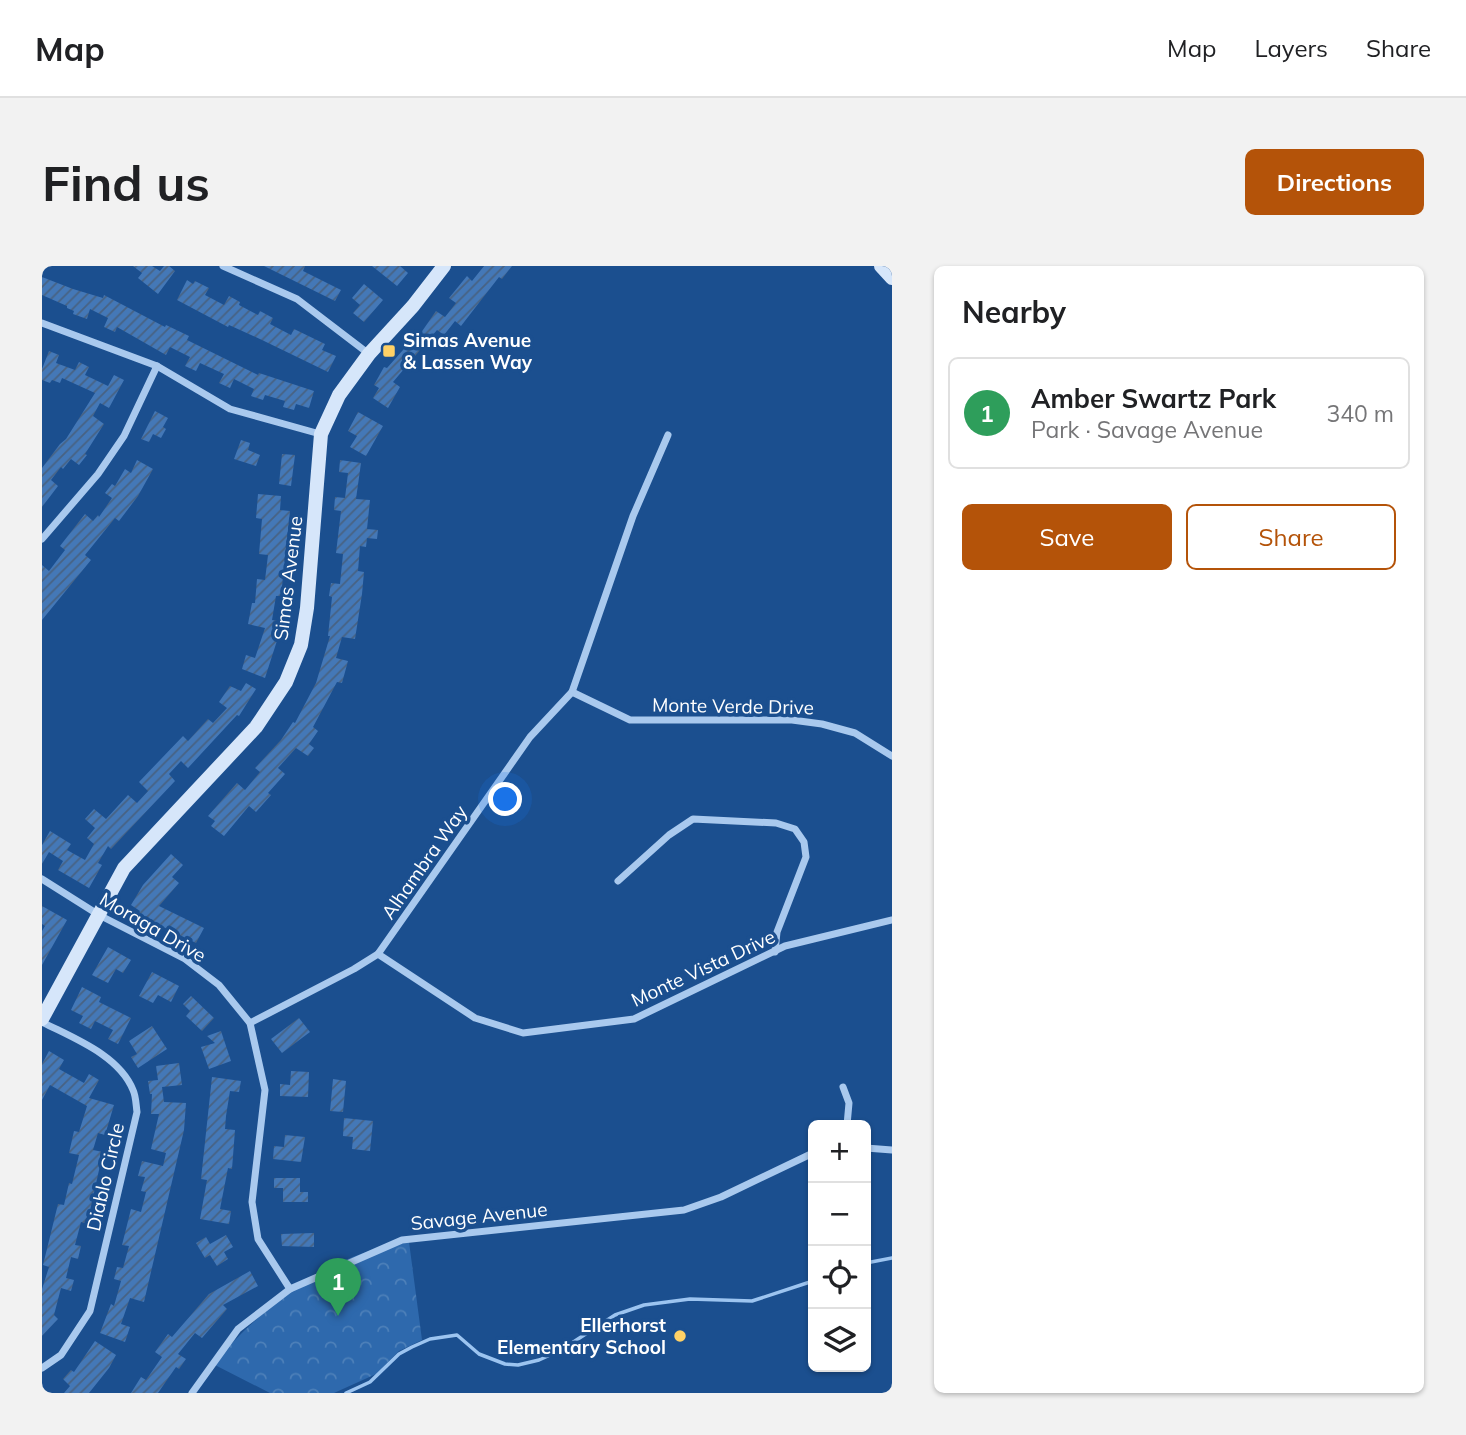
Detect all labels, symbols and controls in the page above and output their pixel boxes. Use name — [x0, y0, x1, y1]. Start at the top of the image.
text: Map — [35, 28, 105, 69]
text: Map — [1167, 33, 1216, 63]
text: Layers — [1254, 33, 1328, 63]
text: Share — [1366, 33, 1431, 63]
button: Directions — [1245, 149, 1424, 215]
text: Find us — [42, 152, 210, 213]
text: Nearby — [962, 293, 1066, 331]
place label: Simas Avenue & Lassen Way — [403, 328, 533, 374]
marker: Simas Avenue & Lassen Way — [381, 343, 397, 359]
text: Amber Swartz Park — [1031, 382, 1276, 415]
text: 1 — [980, 399, 994, 428]
text: 340 m — [1326, 399, 1394, 428]
text: Park · Savage Avenue — [1031, 415, 1263, 444]
button: Save — [962, 504, 1172, 570]
button: Share — [1186, 504, 1396, 570]
street label: Simas Avenue — [268, 514, 308, 642]
street label: Monte Verde Drive — [652, 693, 814, 719]
your location — [488, 782, 522, 816]
street label: Alhambra Way — [376, 800, 472, 924]
street label: Moraga Drive — [95, 887, 211, 967]
street label: Monte Vista Drive — [627, 924, 779, 1012]
map controls — [808, 1120, 871, 1372]
button: + — [808, 1120, 871, 1183]
street label: Diablo Circle — [81, 1121, 129, 1233]
button: − — [808, 1183, 871, 1246]
street label: Savage Avenue — [409, 1197, 549, 1235]
button: locate — [808, 1246, 871, 1309]
pin: 1 — [315, 1258, 361, 1316]
button: layers — [808, 1309, 871, 1372]
place label: Ellerhorst Elementary School — [497, 1313, 666, 1359]
marker: Ellerhorst Elementary School — [672, 1328, 688, 1344]

